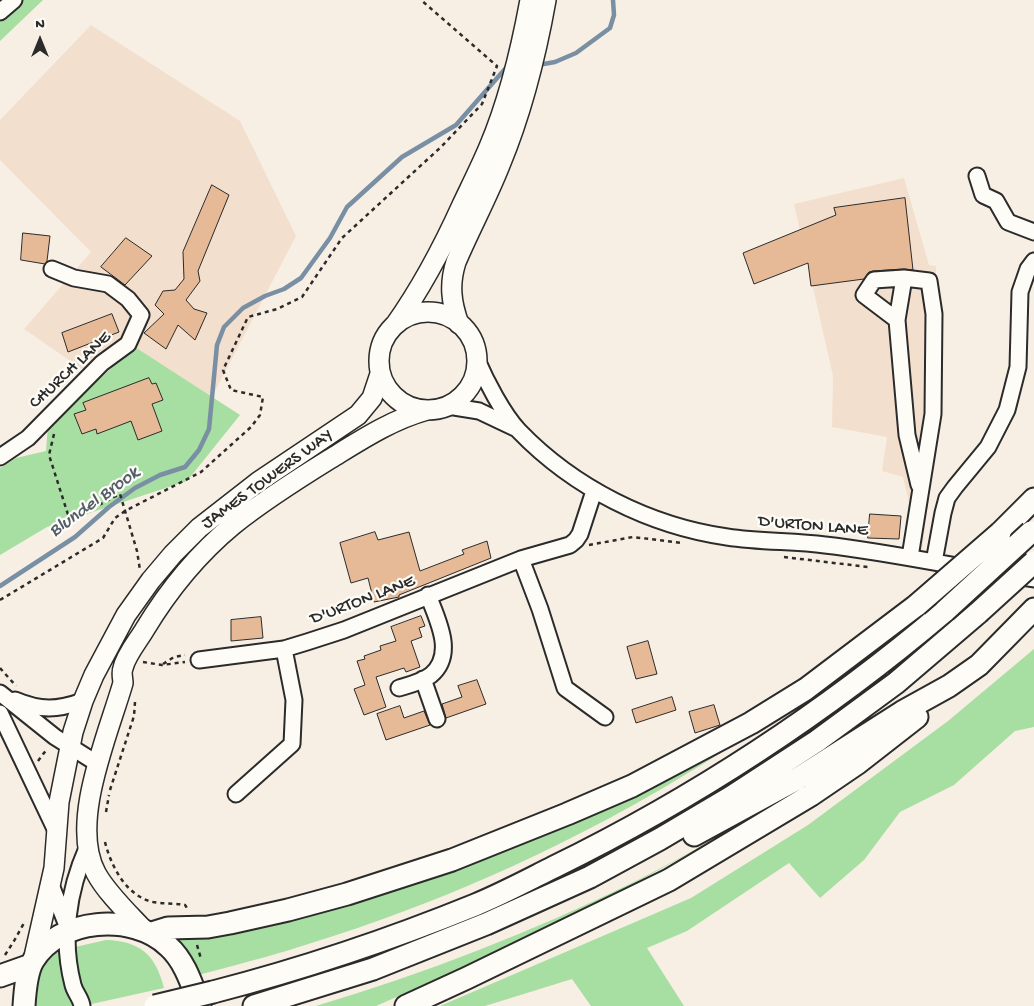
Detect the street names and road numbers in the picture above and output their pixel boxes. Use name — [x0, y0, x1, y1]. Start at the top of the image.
street label: CHURCH LANE — [25, 328, 117, 414]
street label: JAMES TOWERS WAY — [198, 425, 338, 535]
street label: D'URTON LANE — [757, 511, 869, 543]
street label: D'URTON LANE — [308, 571, 418, 631]

